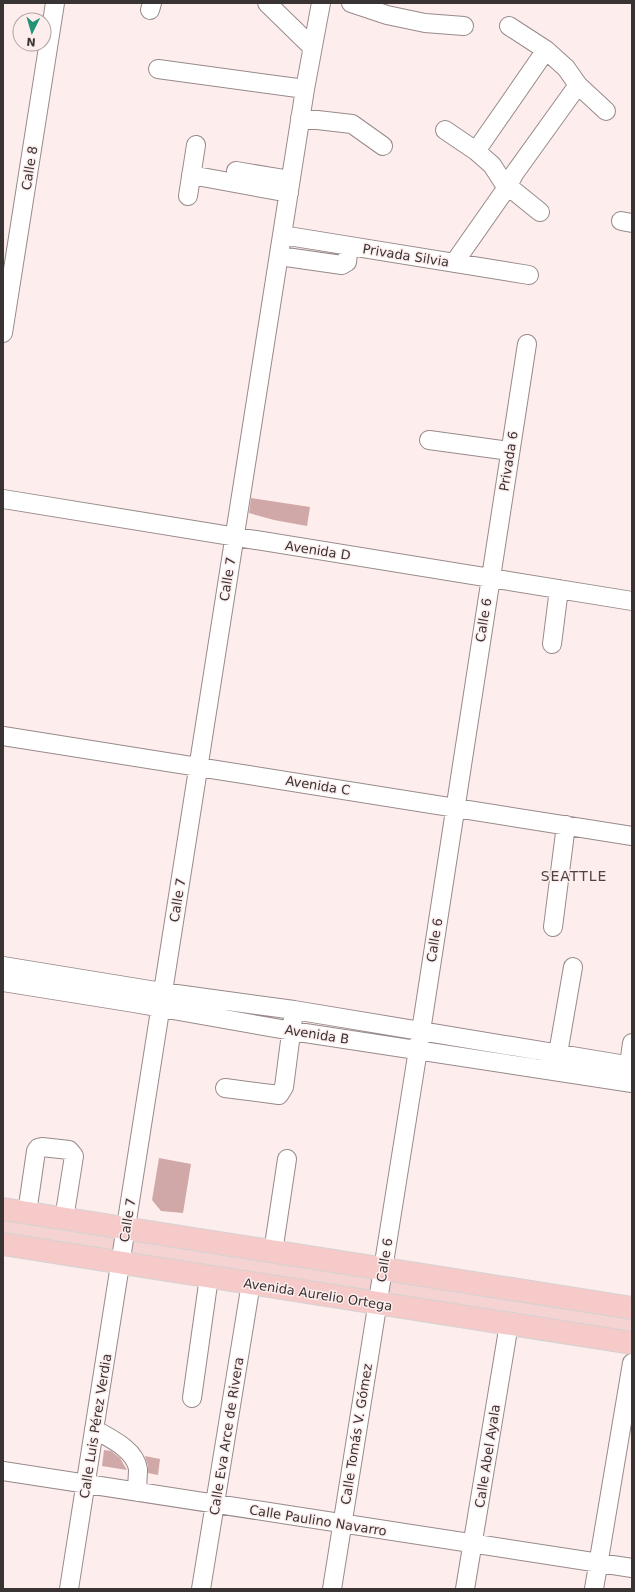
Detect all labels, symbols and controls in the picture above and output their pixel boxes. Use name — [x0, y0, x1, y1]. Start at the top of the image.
north arrow — [12, 12, 52, 52]
text: N — [26, 35, 36, 48]
street label: Calle 8 — [19, 145, 40, 191]
street label: Privada Silvia — [362, 241, 450, 270]
street label: Privada 6 — [496, 430, 521, 492]
street label: Avenida D — [284, 538, 352, 563]
street label: Calle 7 — [217, 556, 238, 602]
street label: Calle 6 — [473, 597, 494, 643]
street label: Avenida C — [285, 773, 351, 798]
district label: SEATTLE — [541, 868, 607, 884]
street label: Calle 7 — [167, 877, 188, 923]
street label: Calle 6 — [424, 917, 445, 963]
street label: Avenida B — [284, 1022, 350, 1047]
street label: Calle 7 — [117, 1197, 138, 1243]
street label: Calle 6 — [374, 1237, 395, 1283]
street label: Avenida Aurelio Ortega — [242, 1275, 393, 1314]
street label: Calle Luis Pérez Verdia — [77, 1353, 114, 1500]
street label: Calle Eva Arce de Rivera — [207, 1356, 246, 1516]
street label: Calle Tomás V. Gómez — [338, 1362, 375, 1506]
street label: Calle Abel Ayala — [472, 1403, 503, 1509]
street label: Calle Paulino Navarro — [248, 1502, 388, 1539]

